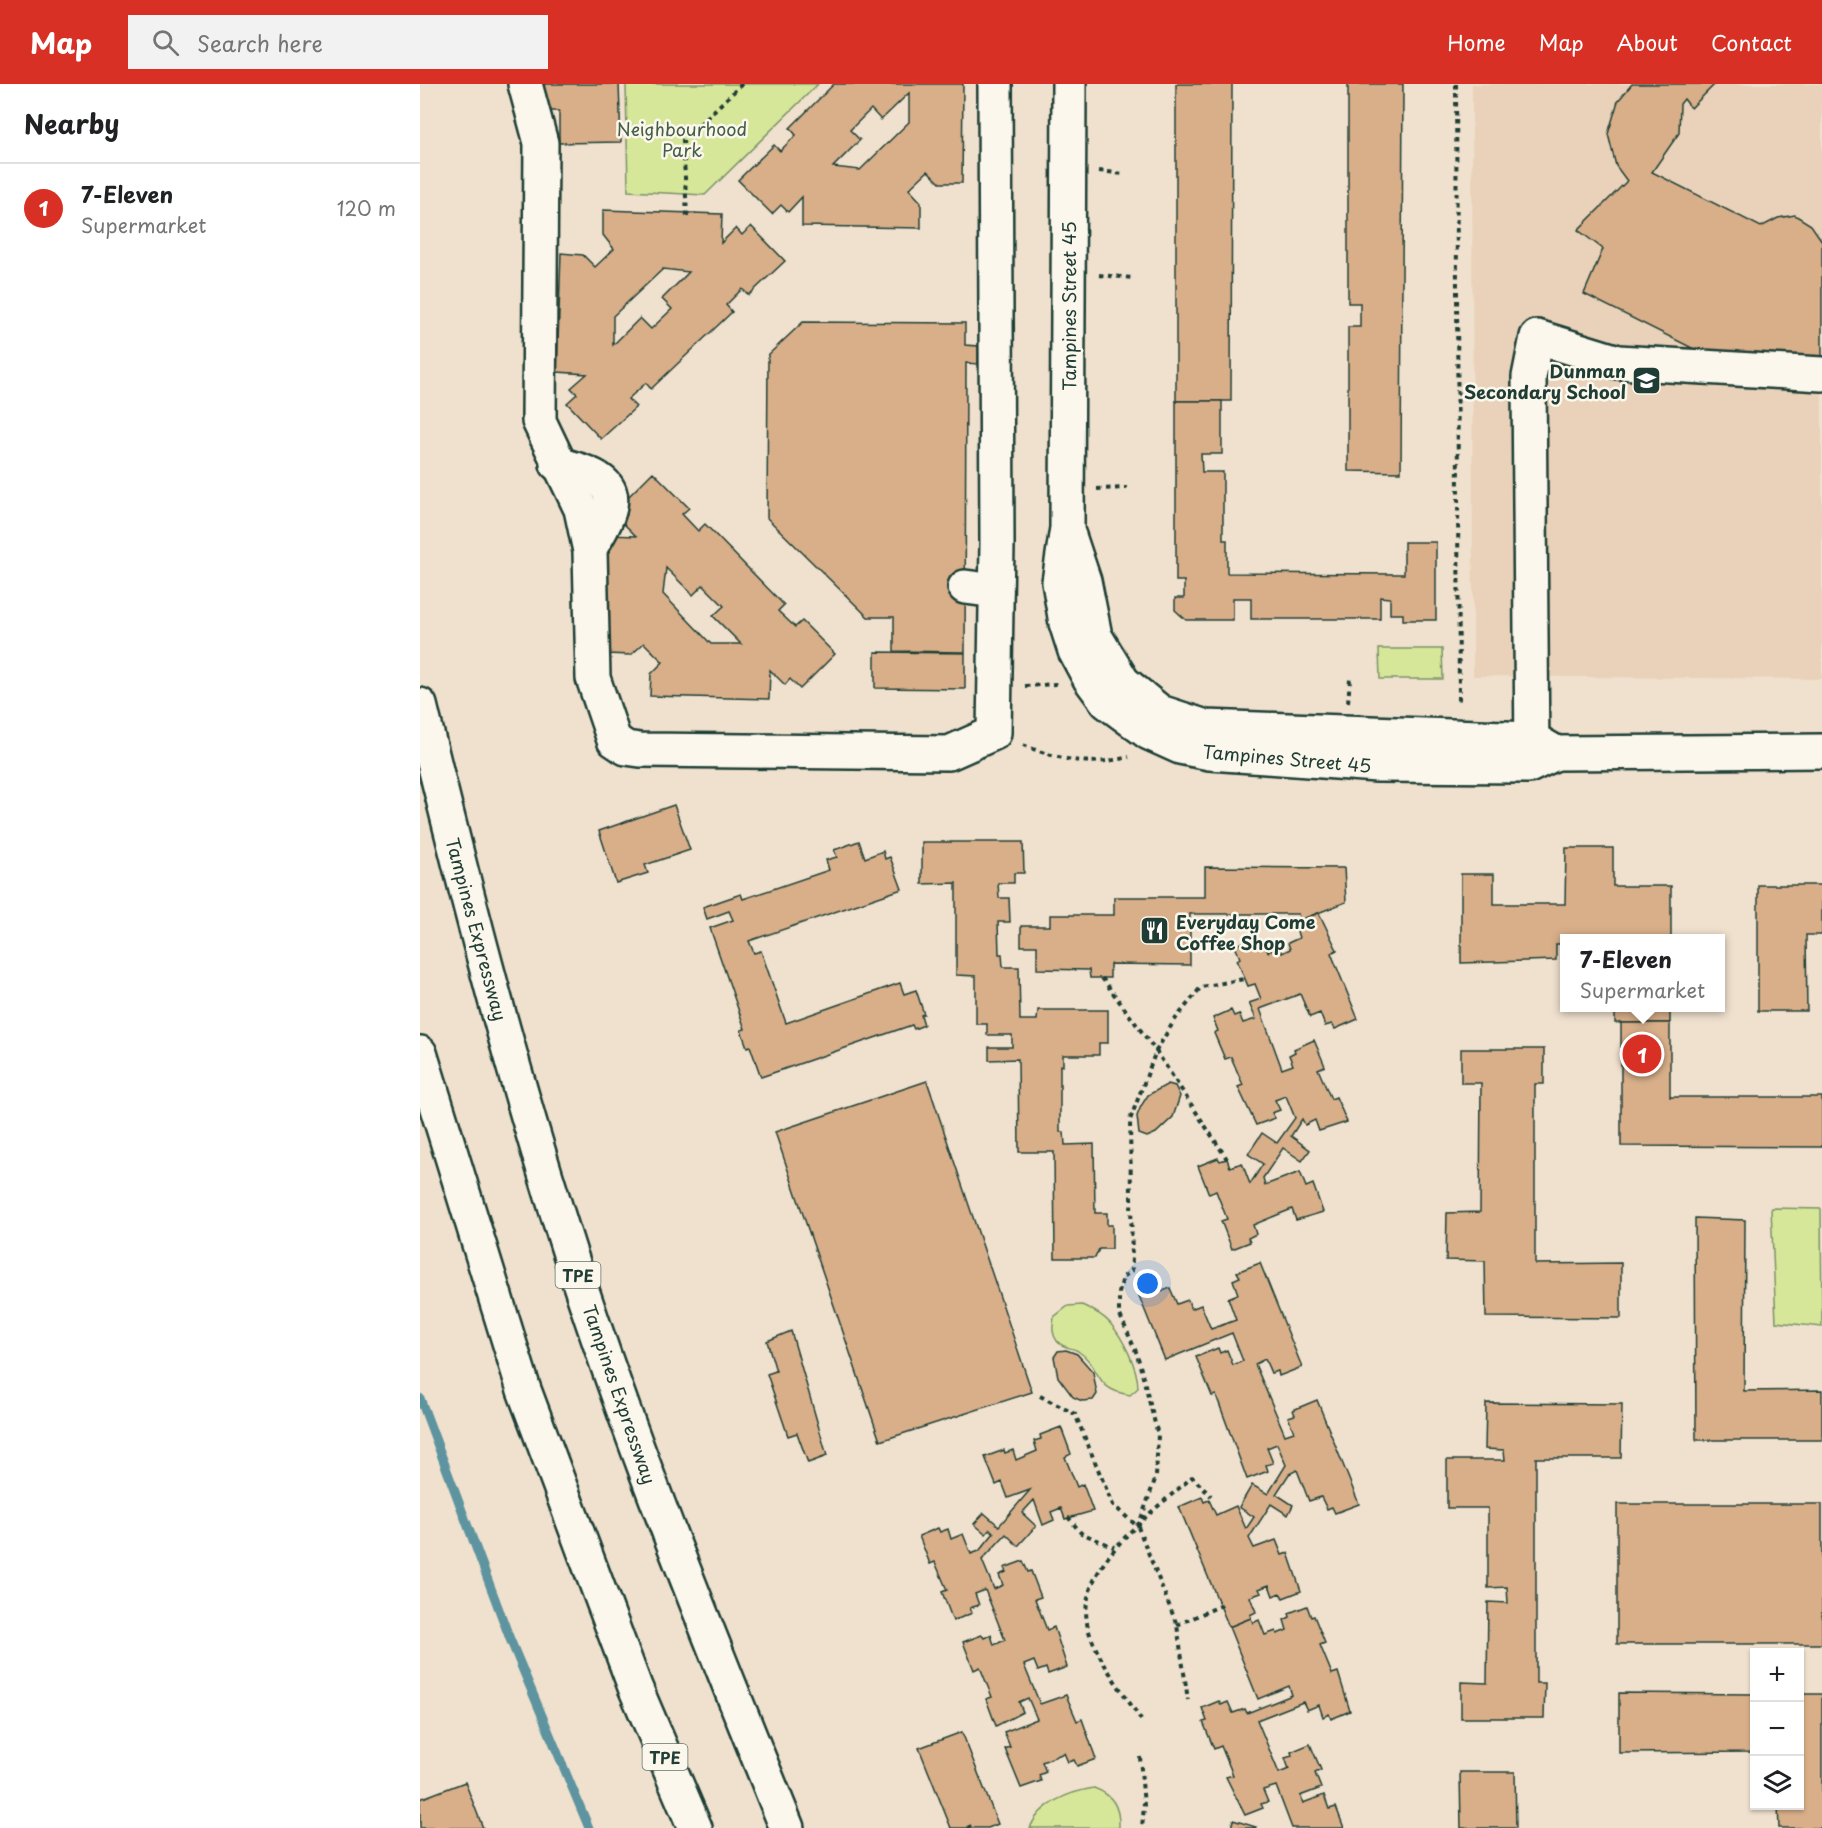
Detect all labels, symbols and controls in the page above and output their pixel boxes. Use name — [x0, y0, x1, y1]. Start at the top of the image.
search box — [128, 15, 548, 69]
text: Map — [30, 21, 92, 64]
icon: search — [149, 26, 182, 59]
text: Search here — [197, 26, 323, 59]
text: Home — [1447, 26, 1506, 58]
text: Map — [1539, 26, 1584, 58]
text: About — [1617, 26, 1678, 58]
text: Contact — [1711, 26, 1792, 58]
text: Nearby — [24, 104, 119, 143]
park label: Neighbourhood Park — [617, 115, 747, 163]
text: 7-Eleven — [81, 177, 173, 210]
text: 1 — [39, 193, 48, 223]
text: 120 m — [337, 193, 396, 223]
text: Supermarket — [81, 210, 207, 240]
street label: Tampines Street 45 — [1055, 221, 1082, 391]
place label: Dunman Secondary School — [1464, 357, 1626, 405]
school or university icon: Dunman Secondary School — [1631, 364, 1663, 396]
street label: Tampines Street 45 — [1201, 737, 1373, 779]
street label: Tampines Expressway — [440, 835, 514, 1023]
place label: Everyday Come Coffee Shop — [1176, 908, 1316, 956]
restaurant icon: Everyday Come Coffee Shop — [1139, 915, 1171, 947]
popup — [1560, 934, 1725, 1012]
text: 7-Eleven — [1580, 942, 1672, 975]
text: Supermarket — [1580, 975, 1705, 1005]
pin: 1 — [1622, 1032, 1662, 1076]
road number: TPE — [556, 1262, 600, 1288]
your location — [1133, 1269, 1162, 1298]
street label: Tampines Expressway — [577, 1301, 663, 1487]
map controls — [1750, 1648, 1804, 1810]
button: + — [1750, 1648, 1804, 1702]
button: − — [1750, 1702, 1804, 1756]
road number: TPE — [642, 1744, 688, 1770]
button: layers — [1750, 1756, 1804, 1810]

